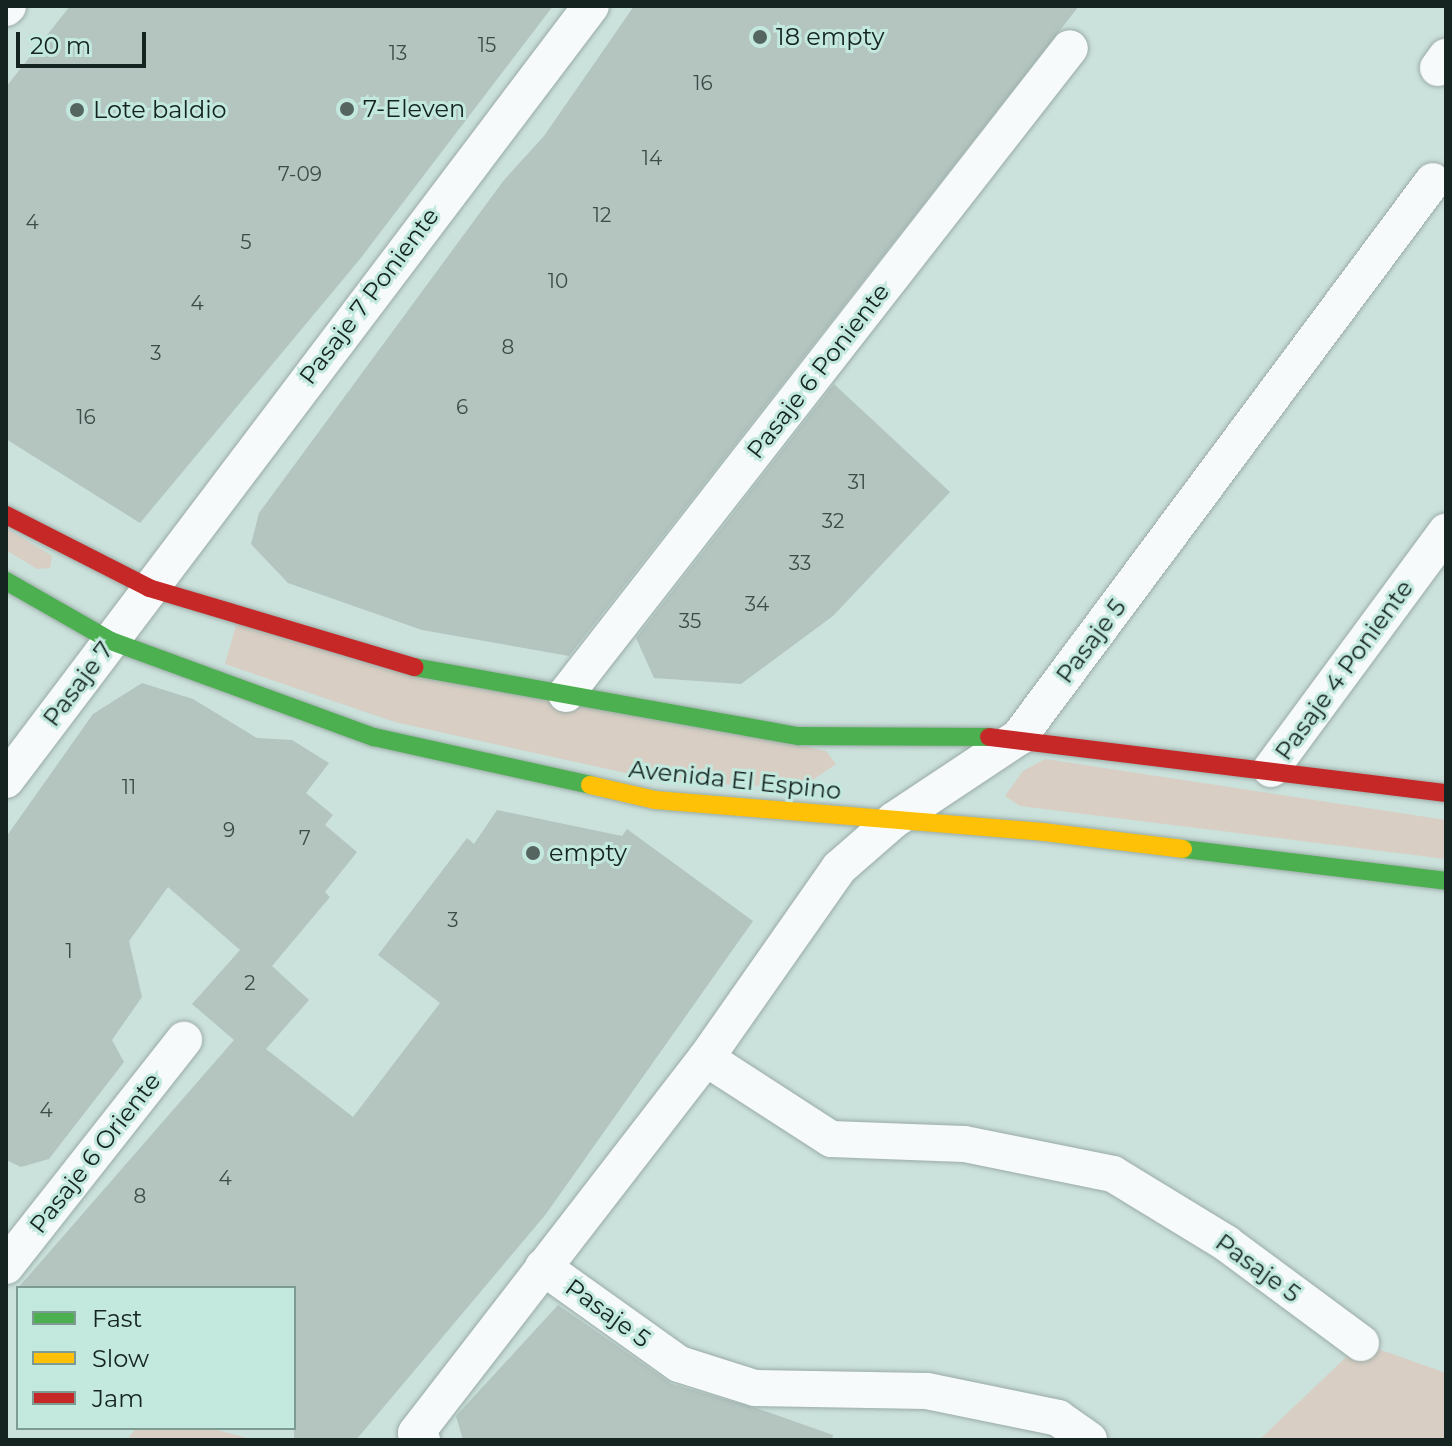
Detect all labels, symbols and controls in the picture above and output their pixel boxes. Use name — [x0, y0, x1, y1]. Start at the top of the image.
scale bar — [20, 16, 150, 66]
place label: 18 empty — [776, 23, 884, 51]
marker: 18 empty — [751, 28, 769, 46]
text: 20 m — [30, 31, 91, 60]
house number: 15 — [478, 33, 496, 57]
house number: 13 — [389, 41, 407, 65]
house number: 16 — [693, 71, 713, 95]
place label: 7-Eleven — [363, 95, 465, 123]
place label: Lote baldio — [93, 96, 227, 124]
marker: 7-Eleven — [338, 100, 356, 118]
marker: Lote baldio — [68, 101, 86, 119]
house number: 14 — [642, 146, 662, 170]
house number: 7-09 — [278, 162, 322, 186]
street label: Pasaje 7 Poniente — [293, 202, 445, 390]
house number: 12 — [593, 203, 611, 227]
house number: 4 — [25, 210, 39, 234]
house number: 5 — [240, 230, 252, 254]
house number: 10 — [548, 269, 568, 293]
street label: Pasaje 6 Poniente — [741, 278, 895, 464]
house number: 4 — [190, 291, 204, 315]
house number: 8 — [502, 335, 514, 359]
house number: 3 — [150, 341, 162, 365]
house number: 6 — [456, 395, 468, 419]
house number: 16 — [76, 405, 96, 429]
house number: 31 — [848, 470, 866, 494]
house number: 32 — [822, 509, 844, 533]
house number: 33 — [789, 551, 811, 575]
street label: Pasaje 4 Poniente — [1269, 574, 1419, 766]
house number: 34 — [745, 592, 769, 616]
street label: Pasaje 5 — [1050, 593, 1132, 689]
house number: 35 — [679, 609, 701, 633]
street label: Pasaje 7 — [37, 636, 119, 732]
street label: Avenida El Espino — [627, 755, 843, 805]
house number: 11 — [122, 775, 136, 799]
house number: 9 — [223, 818, 235, 842]
house number: 7 — [299, 826, 311, 850]
place label: empty — [549, 839, 627, 867]
marker: empty — [524, 844, 542, 862]
house number: 3 — [447, 908, 459, 932]
house number: 1 — [65, 939, 73, 963]
house number: 2 — [244, 971, 256, 995]
street label: Pasaje 6 Oriente — [23, 1067, 167, 1239]
house number: 4 — [39, 1098, 53, 1122]
house number: 4 — [218, 1166, 232, 1190]
house number: 8 — [134, 1184, 146, 1208]
street label: Pasaje 5 — [1210, 1228, 1306, 1308]
street label: Pasaje 5 — [560, 1273, 656, 1353]
legend — [16, 1286, 296, 1430]
text: Fast — [92, 1304, 142, 1333]
text: Slow — [92, 1344, 149, 1373]
text: Jam — [92, 1384, 144, 1413]

